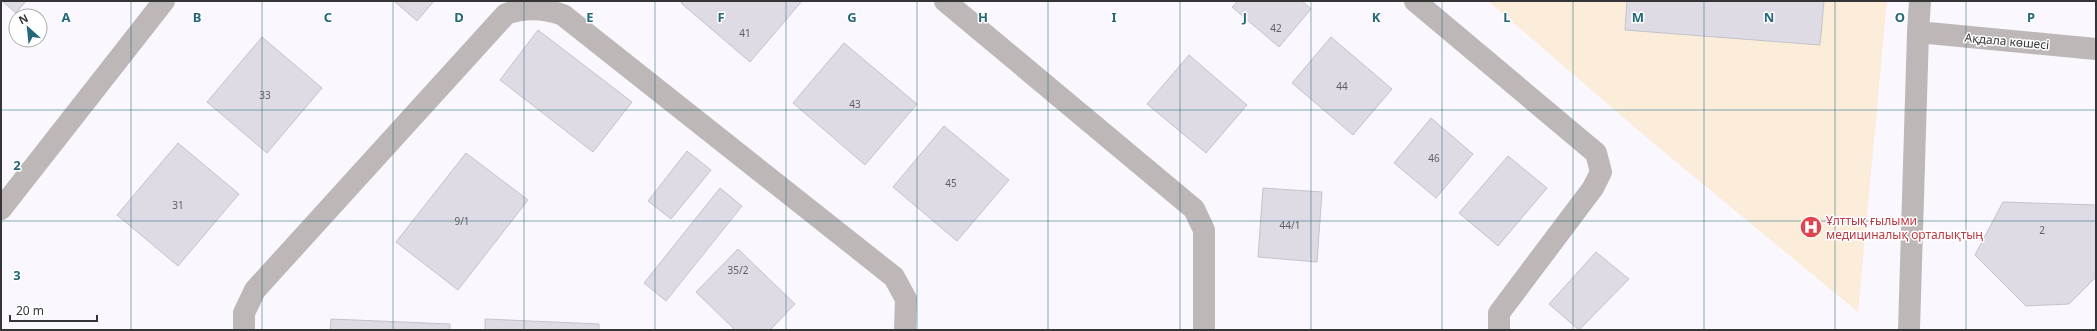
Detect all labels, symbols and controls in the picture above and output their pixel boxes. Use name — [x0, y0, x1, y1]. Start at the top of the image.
north arrow — [8, 8, 48, 48]
text: A — [62, 8, 71, 26]
text: B — [193, 8, 201, 26]
text: C — [324, 8, 332, 26]
text: D — [454, 8, 464, 26]
text: E — [586, 8, 594, 26]
text: F — [717, 8, 725, 26]
text: G — [847, 8, 857, 26]
text: H — [978, 8, 988, 26]
text: I — [1111, 8, 1117, 26]
text: J — [1242, 8, 1247, 26]
text: K — [1372, 8, 1381, 26]
text: L — [1503, 8, 1511, 26]
text: M — [1632, 8, 1644, 26]
text: N — [1764, 8, 1774, 26]
text: O — [1895, 8, 1905, 26]
text: P — [2027, 8, 2035, 26]
text: N — [16, 10, 31, 27]
house number: 42 — [1270, 21, 1282, 35]
house number: 41 — [739, 26, 751, 40]
street label: Ақдала көшесі — [1964, 29, 2050, 53]
house number: 44 — [1336, 79, 1348, 93]
house number: 33 — [259, 88, 271, 102]
house number: 43 — [849, 97, 861, 111]
house number: 46 — [1428, 151, 1440, 165]
text: 2 — [13, 156, 21, 174]
house number: 45 — [945, 176, 957, 190]
house number: 31 — [172, 198, 184, 212]
place label: Ұлттық ғылыми медициналық орталықтың — [1826, 212, 1983, 243]
house number: 9/1 — [454, 214, 470, 228]
hospital icon: Ұлттық ғылыми медициналық орталықтың — [1798, 214, 1824, 240]
house number: 44/1 — [1280, 218, 1300, 232]
house number: 2 — [2039, 223, 2045, 237]
house number: 35/2 — [728, 263, 749, 277]
text: 3 — [13, 266, 21, 284]
scale bar — [10, 297, 97, 323]
text: 20 m — [16, 302, 44, 319]

